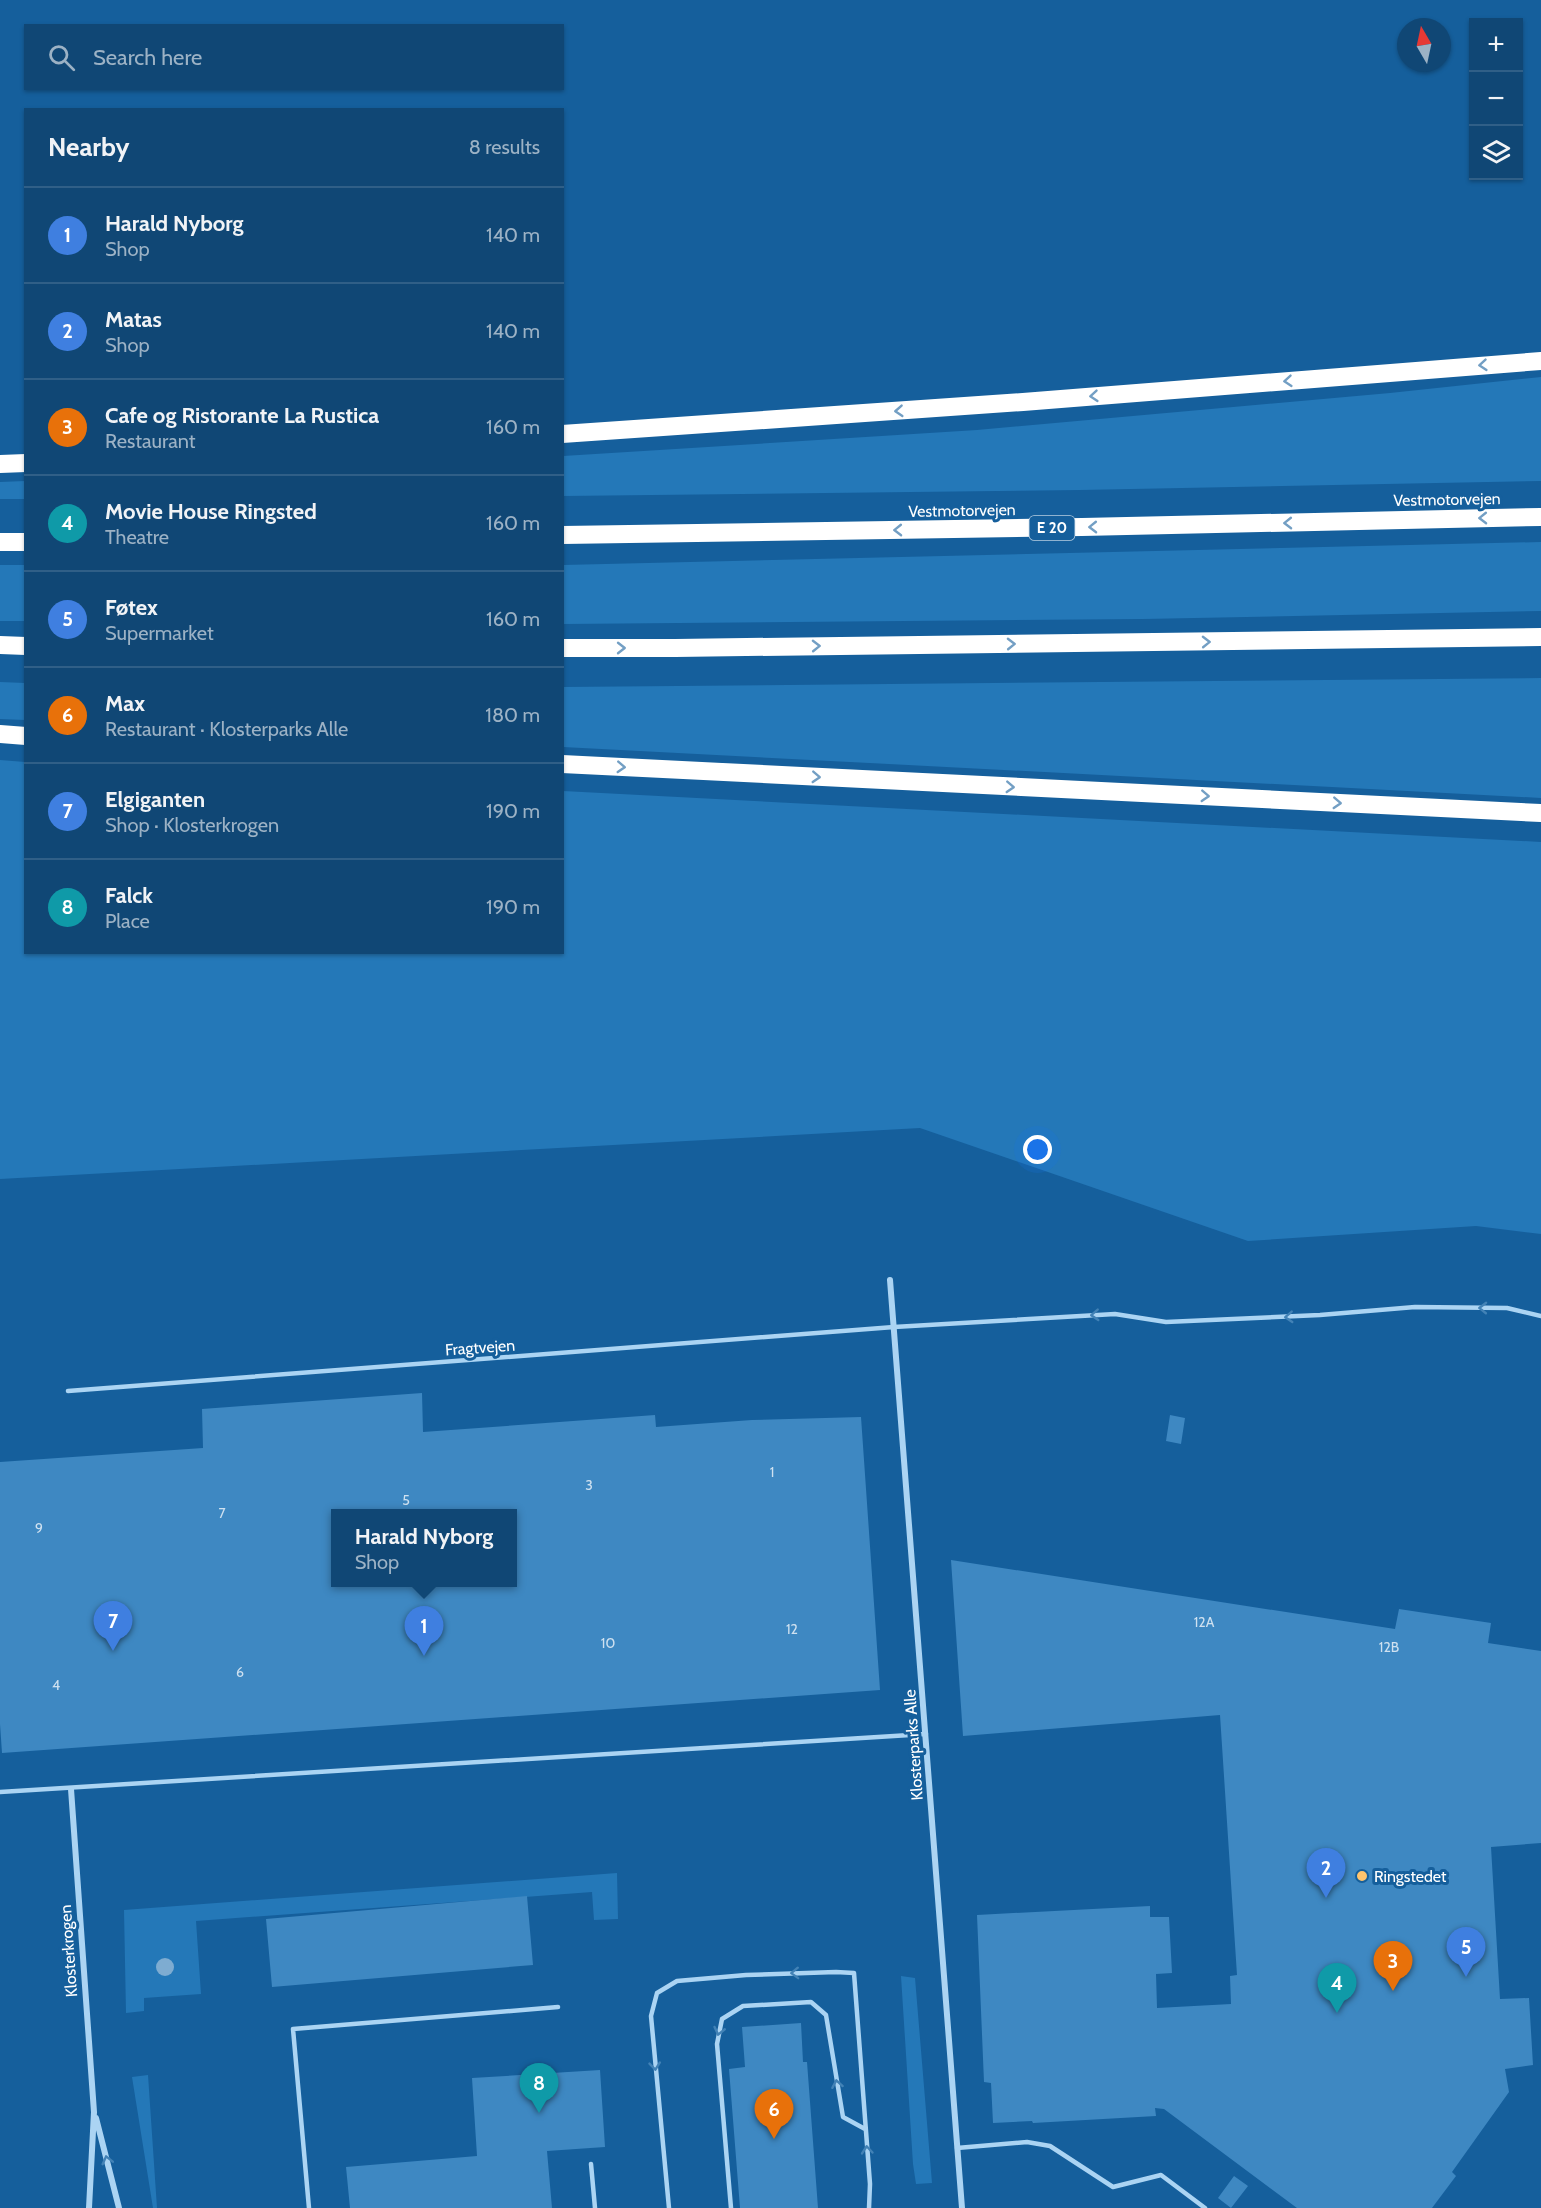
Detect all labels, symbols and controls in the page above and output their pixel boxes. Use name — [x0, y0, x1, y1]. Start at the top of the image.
north arrow — [1397, 18, 1451, 72]
map controls — [1469, 18, 1523, 180]
button: + — [1469, 18, 1523, 72]
search box — [24, 24, 564, 90]
icon: search — [45, 41, 78, 74]
text: Search here — [93, 44, 202, 71]
button: − — [1469, 72, 1523, 126]
button: layers — [1469, 126, 1523, 180]
text: Nearby — [48, 131, 129, 163]
text: 8 results — [469, 135, 540, 159]
text: Harald Nyborg — [105, 210, 244, 237]
text: 1 — [64, 223, 71, 247]
text: 140 m — [486, 223, 540, 247]
text: Shop — [105, 237, 150, 261]
text: Matas — [105, 306, 162, 333]
text: 2 — [62, 319, 73, 343]
text: 140 m — [486, 319, 540, 343]
text: Shop — [105, 333, 150, 357]
one-way arrow — [1478, 358, 1487, 371]
one-way arrow — [1284, 374, 1293, 387]
one-way arrow — [1089, 389, 1098, 402]
text: Cafe og Ristorante La Rustica — [105, 402, 379, 429]
one-way arrow — [895, 404, 904, 417]
text: 3 — [62, 415, 73, 439]
text: 160 m — [486, 415, 540, 439]
text: Restaurant — [105, 429, 196, 453]
street label: Vestmotorvejen — [1393, 489, 1501, 510]
text: Movie House Ringsted — [105, 498, 317, 525]
street label: Vestmotorvejen — [908, 500, 1016, 521]
text: 4 — [61, 511, 74, 535]
text: 160 m — [486, 511, 540, 535]
one-way arrow — [1478, 512, 1487, 524]
road number: E 20 — [1030, 516, 1074, 540]
one-way arrow — [1283, 516, 1292, 529]
one-way arrow — [1088, 521, 1097, 533]
one-way arrow — [893, 524, 902, 536]
text: Theatre — [105, 525, 169, 549]
text: Føtex — [105, 594, 158, 621]
text: 5 — [62, 607, 73, 631]
text: 160 m — [486, 607, 540, 631]
text: Supermarket — [105, 621, 214, 645]
one-way arrow — [1201, 636, 1210, 648]
one-way arrow — [1006, 638, 1015, 650]
one-way arrow — [811, 640, 820, 653]
one-way arrow — [616, 642, 625, 654]
text: Max — [105, 690, 145, 717]
text: 6 — [62, 703, 73, 727]
text: 180 m — [485, 703, 540, 727]
text: Restaurant · Klosterparks Alle — [105, 717, 348, 741]
one-way arrow — [616, 760, 625, 773]
one-way arrow — [811, 770, 820, 783]
one-way arrow — [1006, 780, 1015, 793]
text: Elgiganten — [105, 786, 205, 813]
one-way arrow — [1201, 790, 1210, 803]
one-way arrow — [1332, 796, 1341, 809]
text: 7 — [62, 799, 73, 823]
text: 190 m — [486, 799, 540, 823]
text: Shop · Klosterkrogen — [105, 813, 279, 837]
text: Falck — [105, 882, 153, 909]
text: 8 — [61, 895, 74, 919]
text: 190 m — [486, 895, 540, 919]
text: Place — [105, 909, 150, 933]
your location — [1023, 1135, 1052, 1164]
one-way arrow — [1479, 1302, 1488, 1314]
one-way arrow — [1090, 1309, 1099, 1322]
one-way arrow — [1284, 1310, 1293, 1323]
street label: Fragtvejen — [444, 1336, 516, 1359]
house number: 1 — [770, 1463, 774, 1481]
house number: 3 — [585, 1476, 593, 1494]
house number: 5 — [402, 1491, 410, 1509]
house number: 7 — [218, 1504, 226, 1522]
popup — [331, 1509, 517, 1587]
house number: 9 — [35, 1519, 43, 1537]
text: Harald Nyborg — [355, 1523, 493, 1550]
text: Shop — [355, 1550, 399, 1574]
pin: 7 — [94, 1602, 132, 1651]
pin: 1 — [404, 1606, 444, 1656]
house number: 12A — [1194, 1613, 1215, 1631]
house number: 12 — [786, 1620, 798, 1638]
house number: 10 — [601, 1634, 615, 1652]
house number: 12B — [1379, 1638, 1399, 1656]
house number: 6 — [236, 1663, 244, 1681]
house number: 4 — [52, 1676, 60, 1694]
street label: Klosterparks Alle — [900, 1689, 927, 1801]
pin: 2 — [1306, 1848, 1346, 1898]
place label: Ringstedet — [1374, 1867, 1447, 1886]
marker: Ringstedet — [1355, 1869, 1369, 1883]
street label: Klosterkrogen — [56, 1904, 81, 1998]
pin: 5 — [1446, 1928, 1486, 1977]
pin: 3 — [1374, 1942, 1412, 1991]
pin: 4 — [1318, 1964, 1356, 2013]
one-way arrow — [791, 1967, 800, 1980]
one-way arrow — [714, 2026, 727, 2036]
one-way arrow — [648, 2062, 661, 2071]
pin: 8 — [520, 2064, 558, 2113]
one-way arrow — [831, 2080, 844, 2090]
pin: 6 — [754, 2090, 794, 2139]
one-way arrow — [861, 2145, 874, 2154]
one-way arrow — [102, 2155, 114, 2166]

